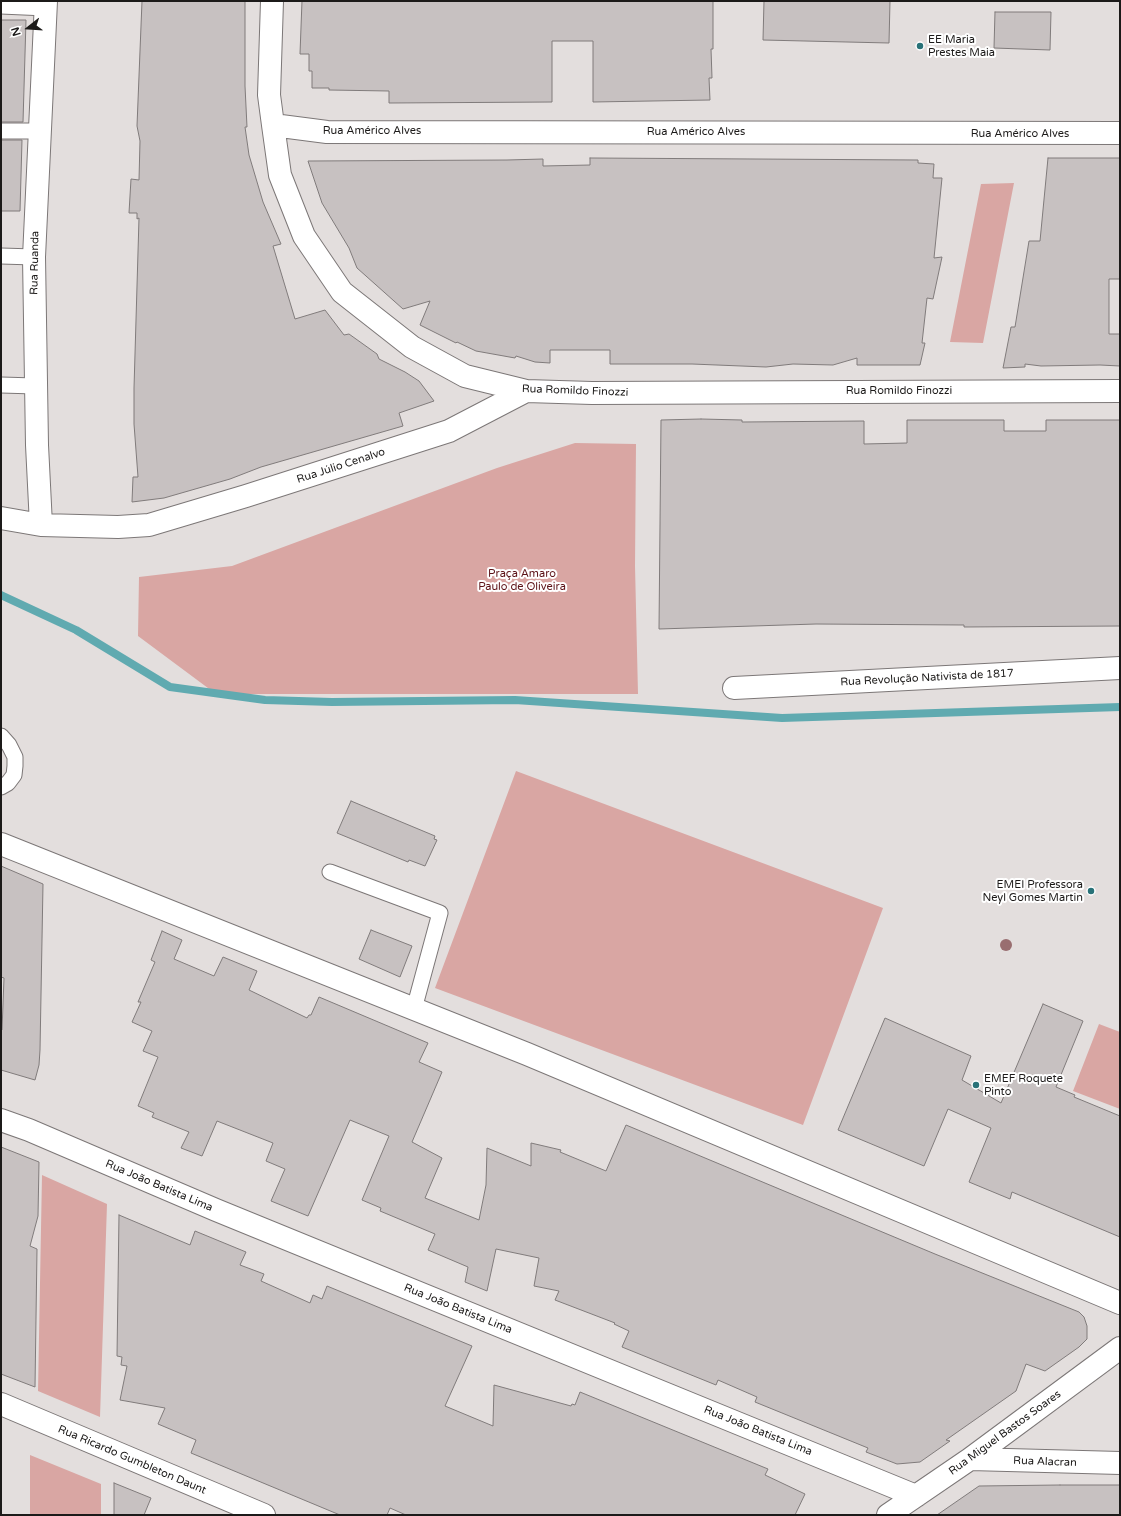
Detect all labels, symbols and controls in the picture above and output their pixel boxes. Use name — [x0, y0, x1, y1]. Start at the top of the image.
north arrow — [8, 8, 48, 48]
text: N — [9, 26, 24, 38]
place label: EE Maria Prestes Maia — [928, 33, 995, 59]
marker: EE Maria Prestes Maia — [915, 41, 925, 51]
street label: Rua Américo Alves — [323, 124, 421, 138]
street label: Rua Américo Alves — [647, 125, 745, 139]
street label: Rua Américo Alves — [971, 127, 1069, 141]
street label: Rua Ruanda — [28, 231, 42, 295]
street label: Rua Romildo Finozzi — [522, 383, 628, 399]
street label: Rua Romildo Finozzi — [846, 384, 952, 398]
street label: Rua Júlio Cenalvo — [295, 445, 387, 487]
park label: Praça Amaro Paulo de Oliveira — [478, 567, 566, 593]
street label: Rua Revolução Nativista de 1817 — [840, 667, 1014, 689]
place label: EMEI Professora Neyl Gomes Martin — [983, 878, 1083, 904]
marker: EMEI Professora Neyl Gomes Martin — [1086, 886, 1096, 896]
place label: EMEF Roquete Pinto — [984, 1072, 1063, 1098]
marker: EMEF Roquete Pinto — [971, 1080, 981, 1090]
street label: Rua João Batista Lima — [103, 1157, 215, 1215]
street label: Rua João Batista Lima — [402, 1281, 514, 1337]
street label: Rua Miguel Bastos Soares — [946, 1388, 1064, 1478]
street label: Rua João Batista Lima — [702, 1403, 814, 1459]
street label: Rua Ricardo Gumbleton Daunt — [56, 1423, 208, 1497]
street label: Rua Alacran — [1013, 1454, 1077, 1470]

